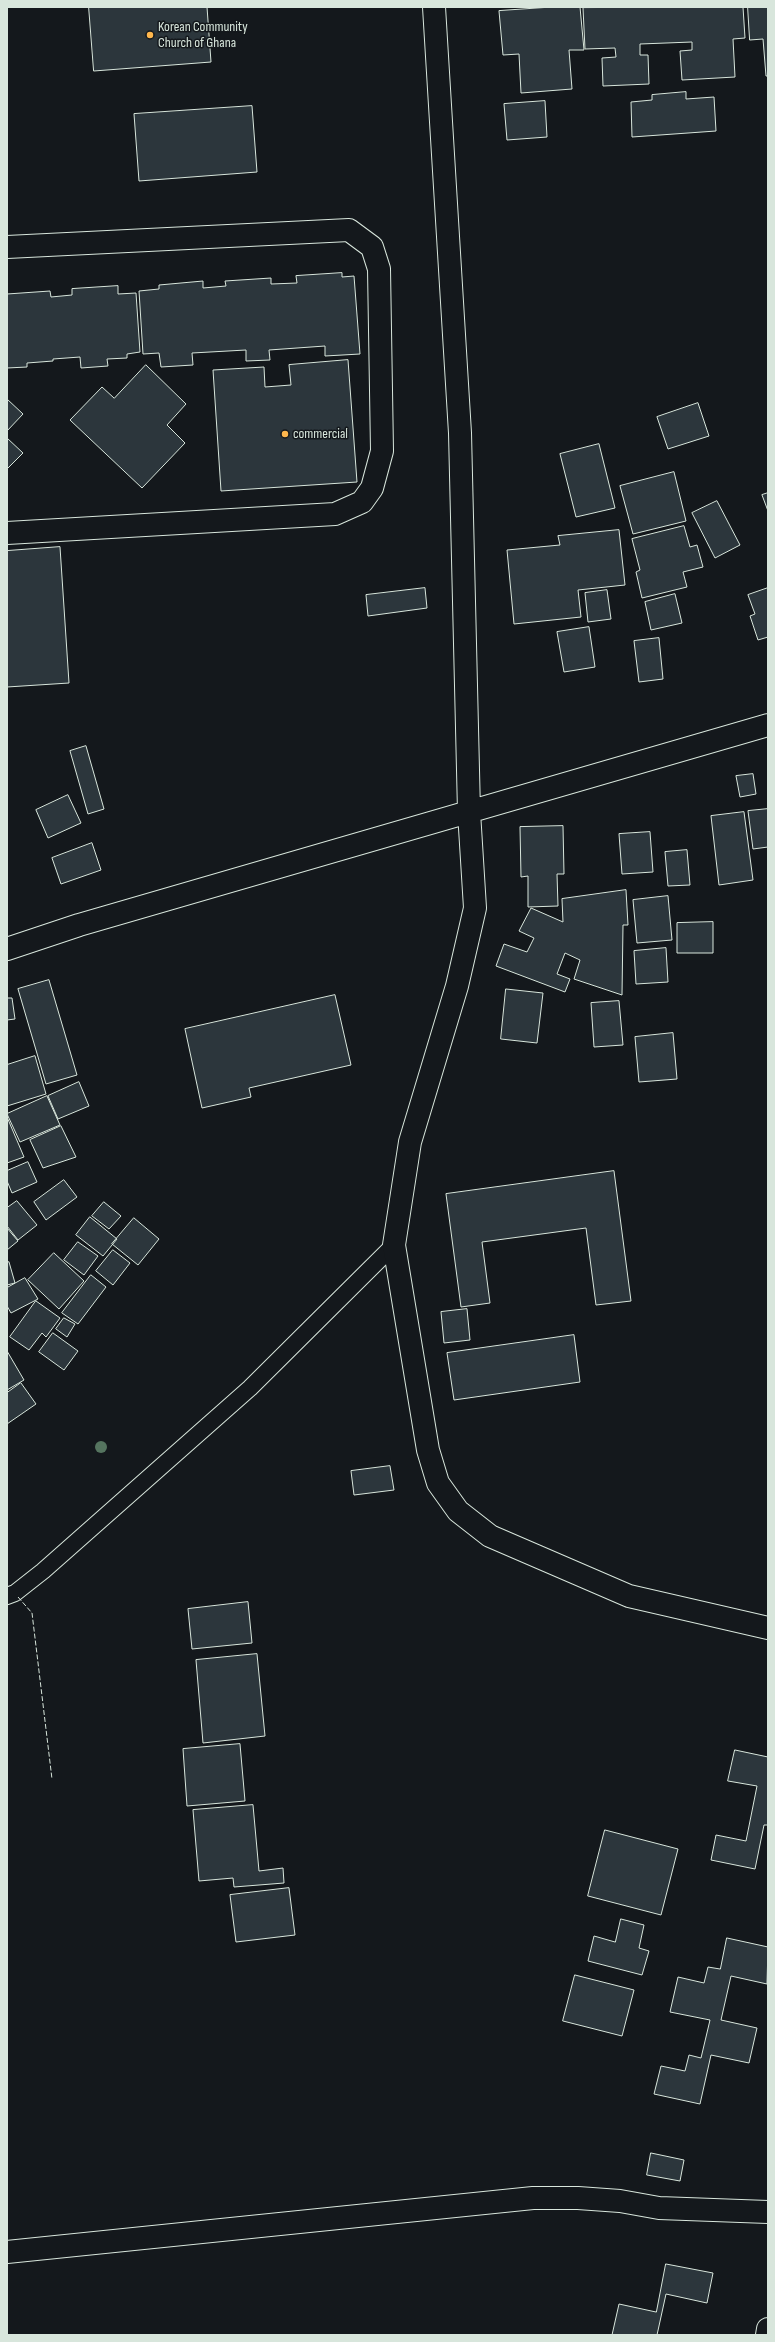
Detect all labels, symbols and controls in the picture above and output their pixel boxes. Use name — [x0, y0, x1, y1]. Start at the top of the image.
place label: Korean Community Church of Ghana — [158, 19, 248, 52]
marker: Korean Community Church of Ghana — [145, 30, 155, 40]
place label: commercial — [293, 426, 348, 442]
marker: commercial — [280, 429, 290, 439]

